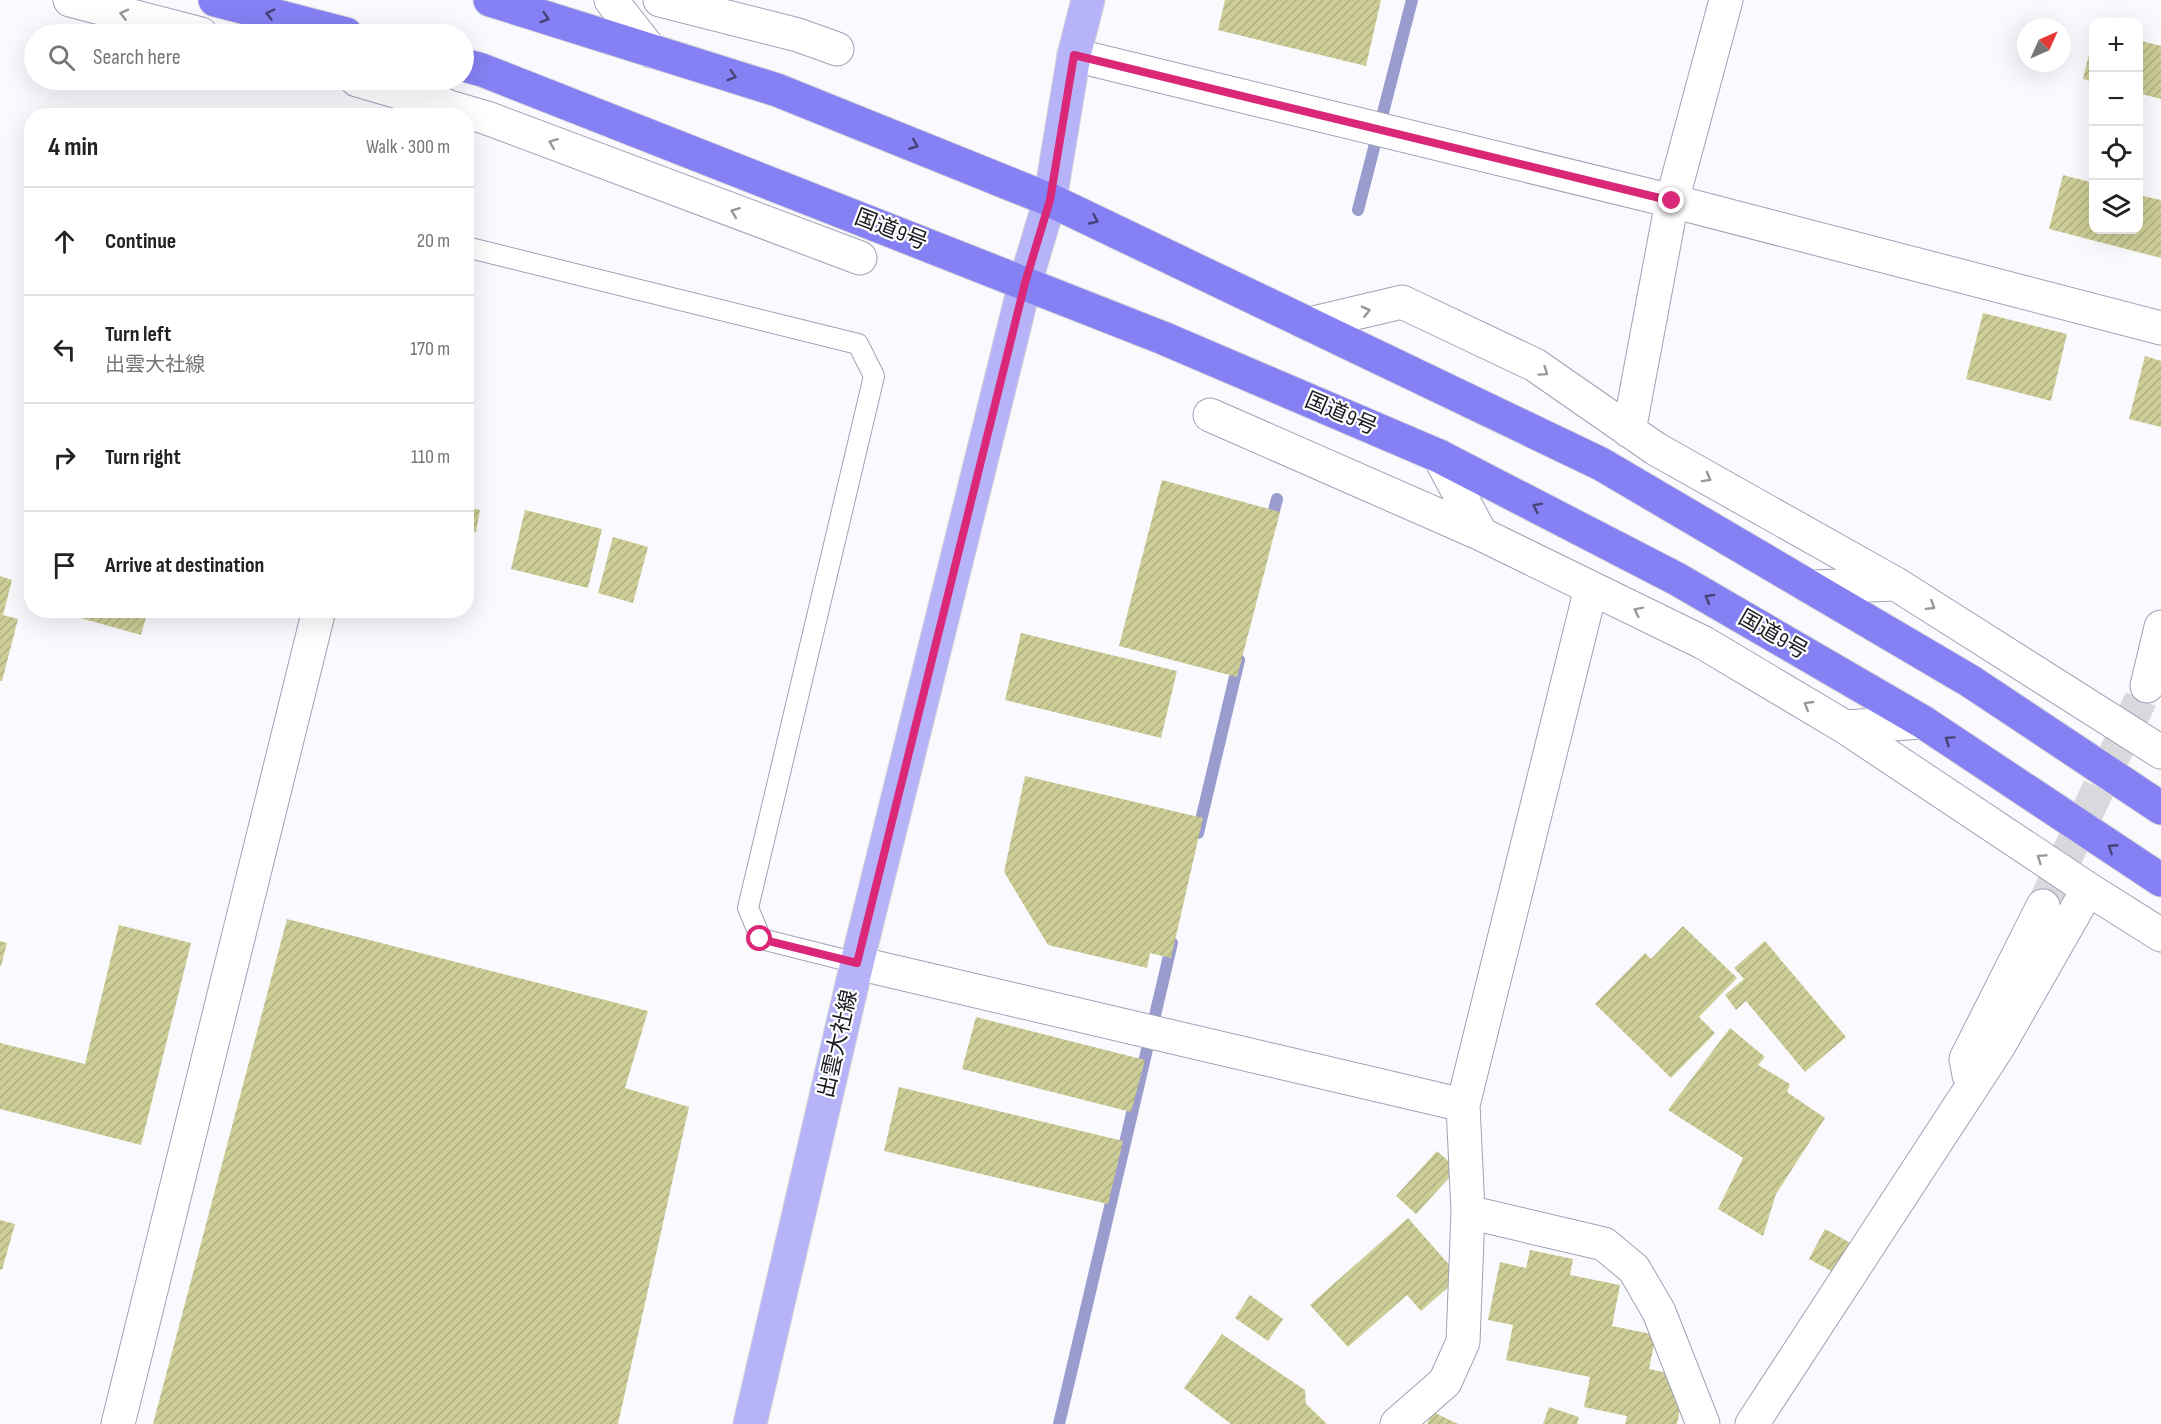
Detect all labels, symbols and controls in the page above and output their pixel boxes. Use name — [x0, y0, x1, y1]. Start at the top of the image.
one-way arrow — [119, 8, 129, 21]
one-way arrow — [265, 9, 275, 22]
one-way arrow — [540, 10, 550, 23]
north arrow — [2017, 18, 2071, 72]
map controls — [2089, 18, 2143, 234]
button: + — [2089, 18, 2143, 72]
search box — [24, 24, 474, 90]
icon: search — [45, 41, 78, 74]
text: Search here — [93, 44, 180, 71]
one-way arrow — [726, 69, 737, 81]
button: − — [2089, 72, 2143, 126]
button: locate — [2089, 126, 2143, 180]
text: 4 min — [48, 132, 98, 163]
text: Walk · 300 m — [366, 135, 450, 159]
one-way arrow — [548, 138, 559, 150]
one-way arrow — [908, 138, 919, 150]
button: layers — [2089, 180, 2143, 234]
route end — [1658, 187, 1684, 213]
street label: 国道9号 — [851, 204, 931, 256]
one-way arrow — [731, 207, 742, 219]
one-way arrow — [1087, 213, 1098, 225]
icon: ahead — [48, 225, 81, 258]
text: Continue — [105, 228, 176, 255]
text: 20 m — [417, 229, 450, 253]
one-way arrow — [1361, 305, 1371, 318]
text: Turn left — [105, 321, 171, 348]
icon: left — [48, 333, 81, 366]
text: 170 m — [410, 337, 450, 361]
text: 出雲大社線 — [105, 353, 205, 377]
one-way arrow — [1537, 365, 1548, 376]
street label: 国道9号 — [1301, 387, 1381, 441]
icon: right — [48, 441, 81, 474]
text: Turn right — [105, 444, 181, 471]
text: 110 m — [411, 445, 450, 469]
one-way arrow — [1701, 471, 1711, 482]
one-way arrow — [1533, 503, 1543, 514]
icon: arrive — [48, 549, 81, 582]
text: Arrive at destination — [105, 552, 264, 579]
one-way arrow — [1705, 594, 1715, 606]
one-way arrow — [1925, 599, 1935, 611]
street label: 国道9号 — [1733, 604, 1813, 666]
one-way arrow — [1633, 606, 1644, 618]
one-way arrow — [1804, 700, 1814, 712]
one-way arrow — [1945, 737, 1956, 748]
one-way arrow — [2108, 844, 2118, 856]
one-way arrow — [2037, 854, 2048, 865]
route start — [746, 925, 772, 951]
street label: 出雲大社線 — [812, 987, 864, 1101]

